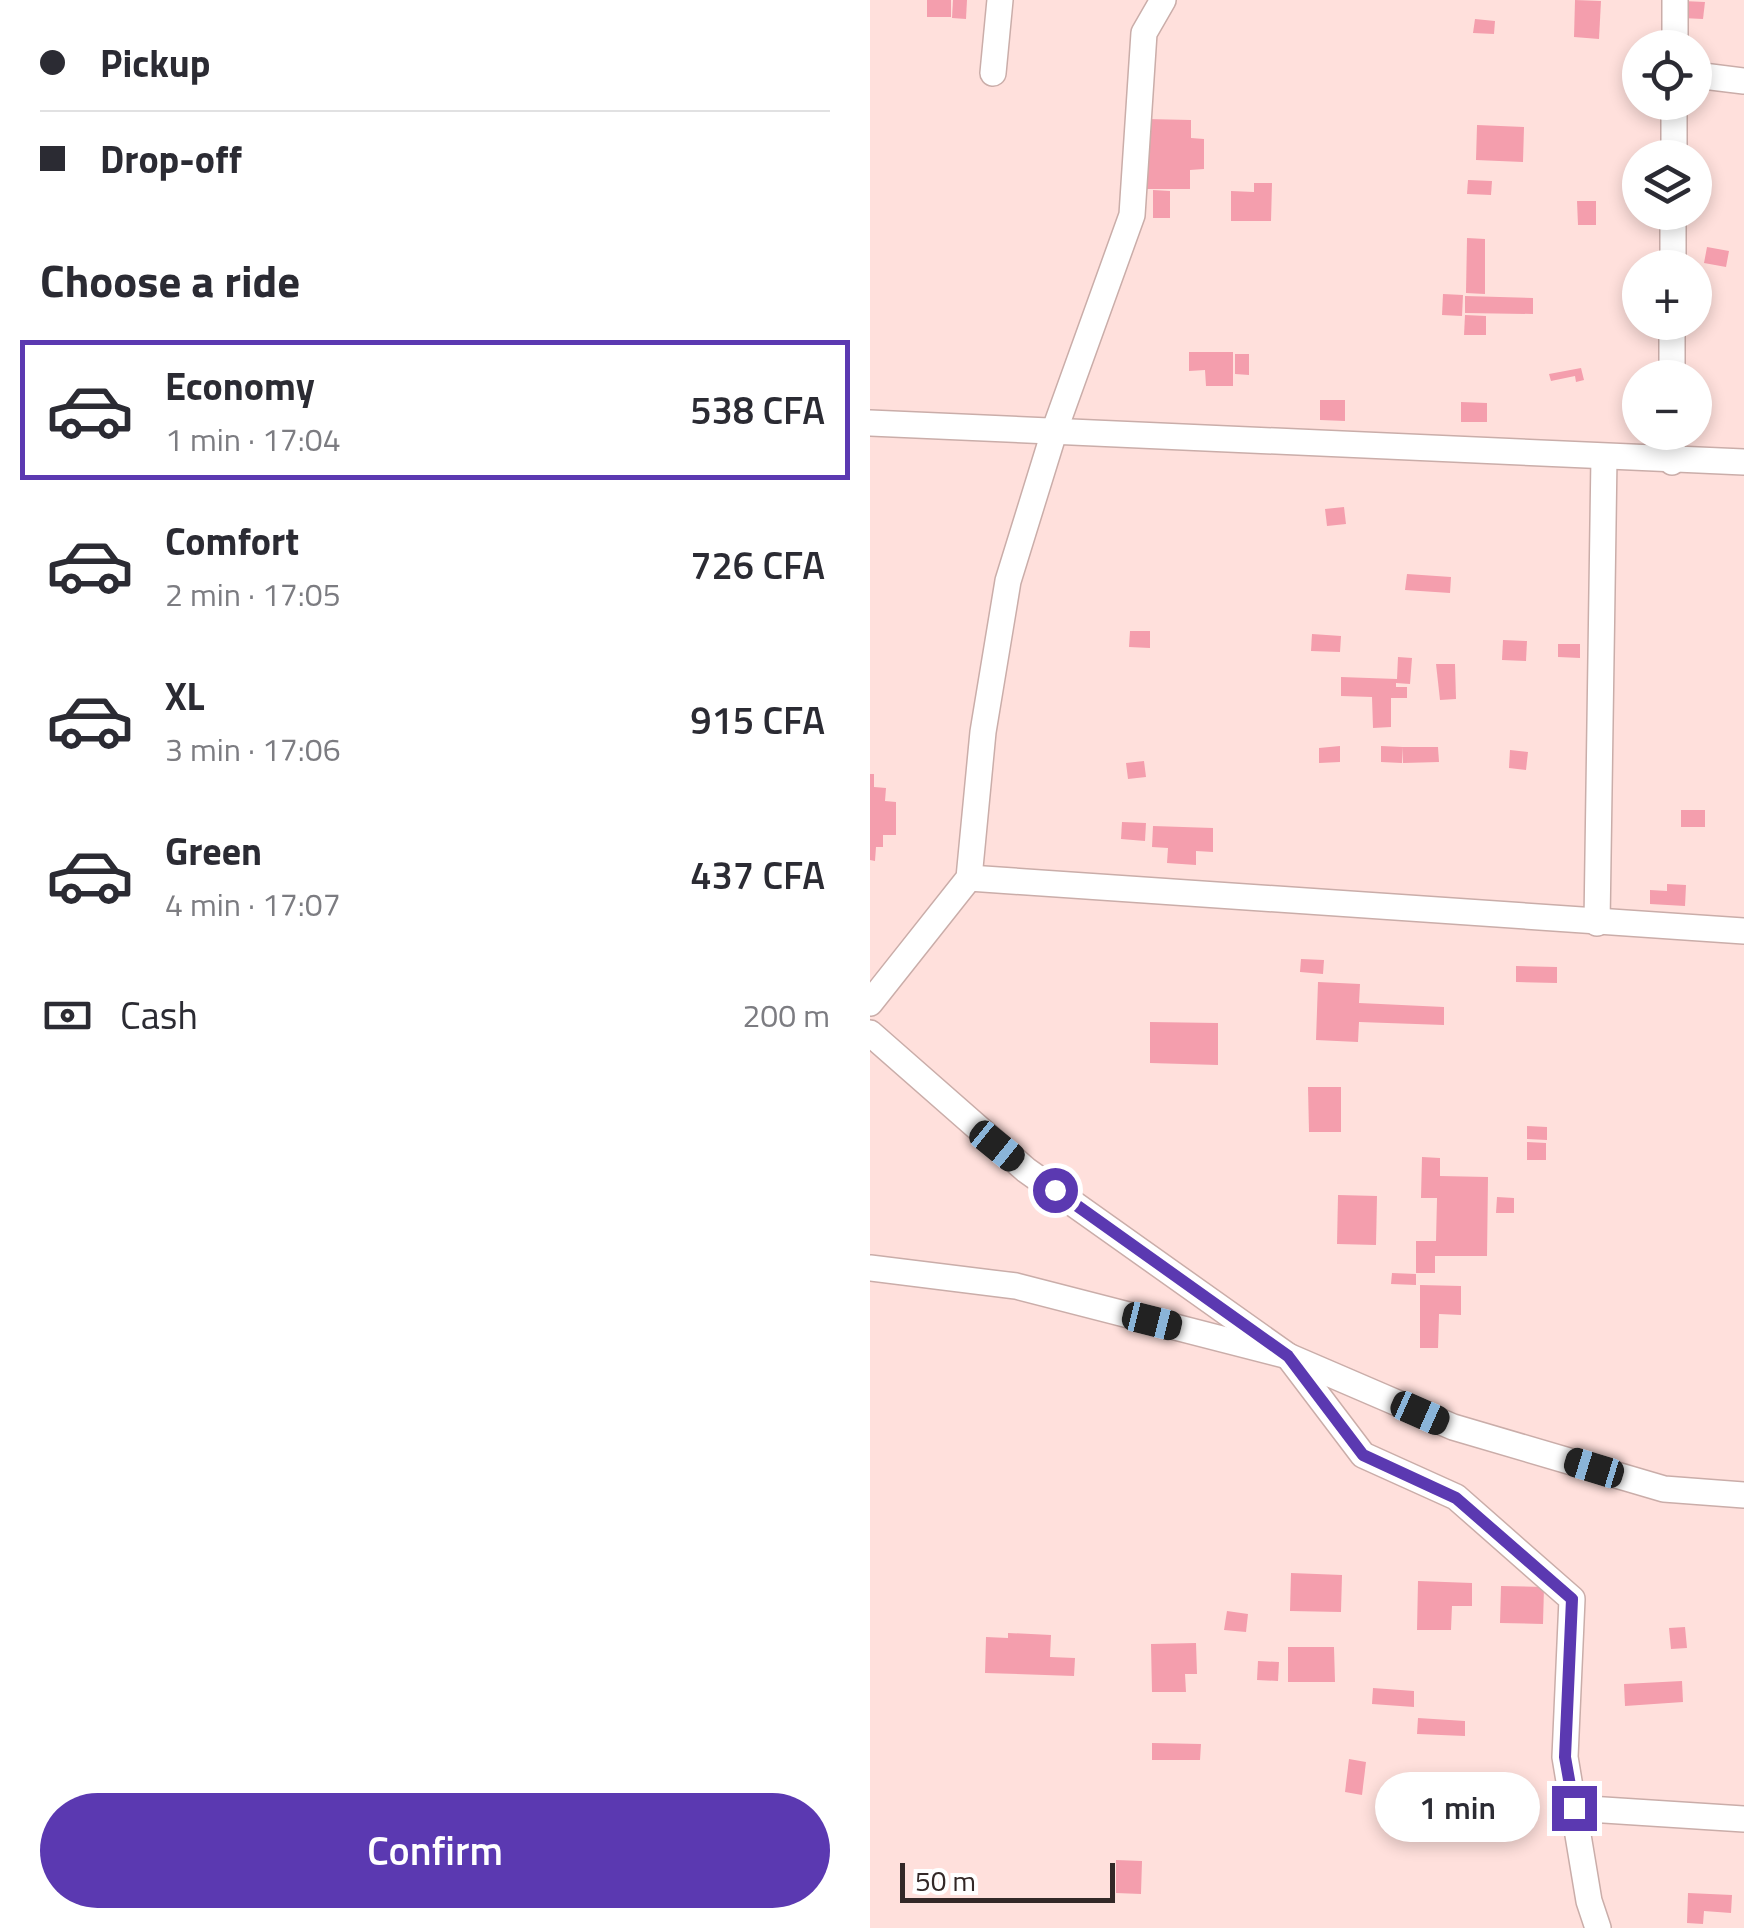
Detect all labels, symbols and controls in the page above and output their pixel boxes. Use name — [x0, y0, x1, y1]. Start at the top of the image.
map controls — [1622, 30, 1712, 450]
button: locate — [1622, 30, 1712, 120]
text: Pickup — [100, 34, 210, 92]
text: Drop-off — [100, 130, 242, 188]
button: layers — [1622, 140, 1712, 230]
text: Choose a ride — [40, 246, 300, 314]
button: + — [1622, 250, 1712, 340]
text: Economy — [165, 357, 315, 415]
button: − — [1622, 360, 1712, 450]
icon: car — [45, 365, 135, 455]
text: 538 CFA — [690, 381, 825, 439]
text: 1 min · 17:04 — [165, 415, 341, 463]
text: Comfort — [165, 512, 299, 570]
icon: car — [45, 520, 135, 610]
text: 726 CFA — [690, 536, 825, 594]
text: 2 min · 17:05 — [165, 570, 341, 618]
text: XL — [165, 667, 205, 725]
icon: car — [45, 675, 135, 765]
text: 915 CFA — [690, 691, 825, 749]
text: 3 min · 17:06 — [165, 725, 341, 773]
text: Green — [165, 822, 262, 880]
icon: car — [45, 830, 135, 920]
text: 437 CFA — [690, 846, 825, 904]
text: 4 min · 17:07 — [165, 880, 341, 928]
text: Cash — [120, 986, 198, 1044]
icon: cash — [40, 988, 95, 1043]
text: 200 m — [742, 991, 830, 1039]
car — [964, 1115, 1030, 1177]
route start — [1033, 1168, 1078, 1213]
car — [1119, 1299, 1185, 1343]
car — [1386, 1387, 1454, 1439]
car — [1561, 1445, 1627, 1491]
callout: 1 min — [1374, 1773, 1539, 1843]
text: 1 min — [1419, 1783, 1496, 1831]
route end — [1552, 1786, 1597, 1831]
button: Confirm — [40, 1793, 830, 1908]
scale bar — [900, 1858, 1115, 1902]
text: 50 m — [915, 1859, 976, 1902]

